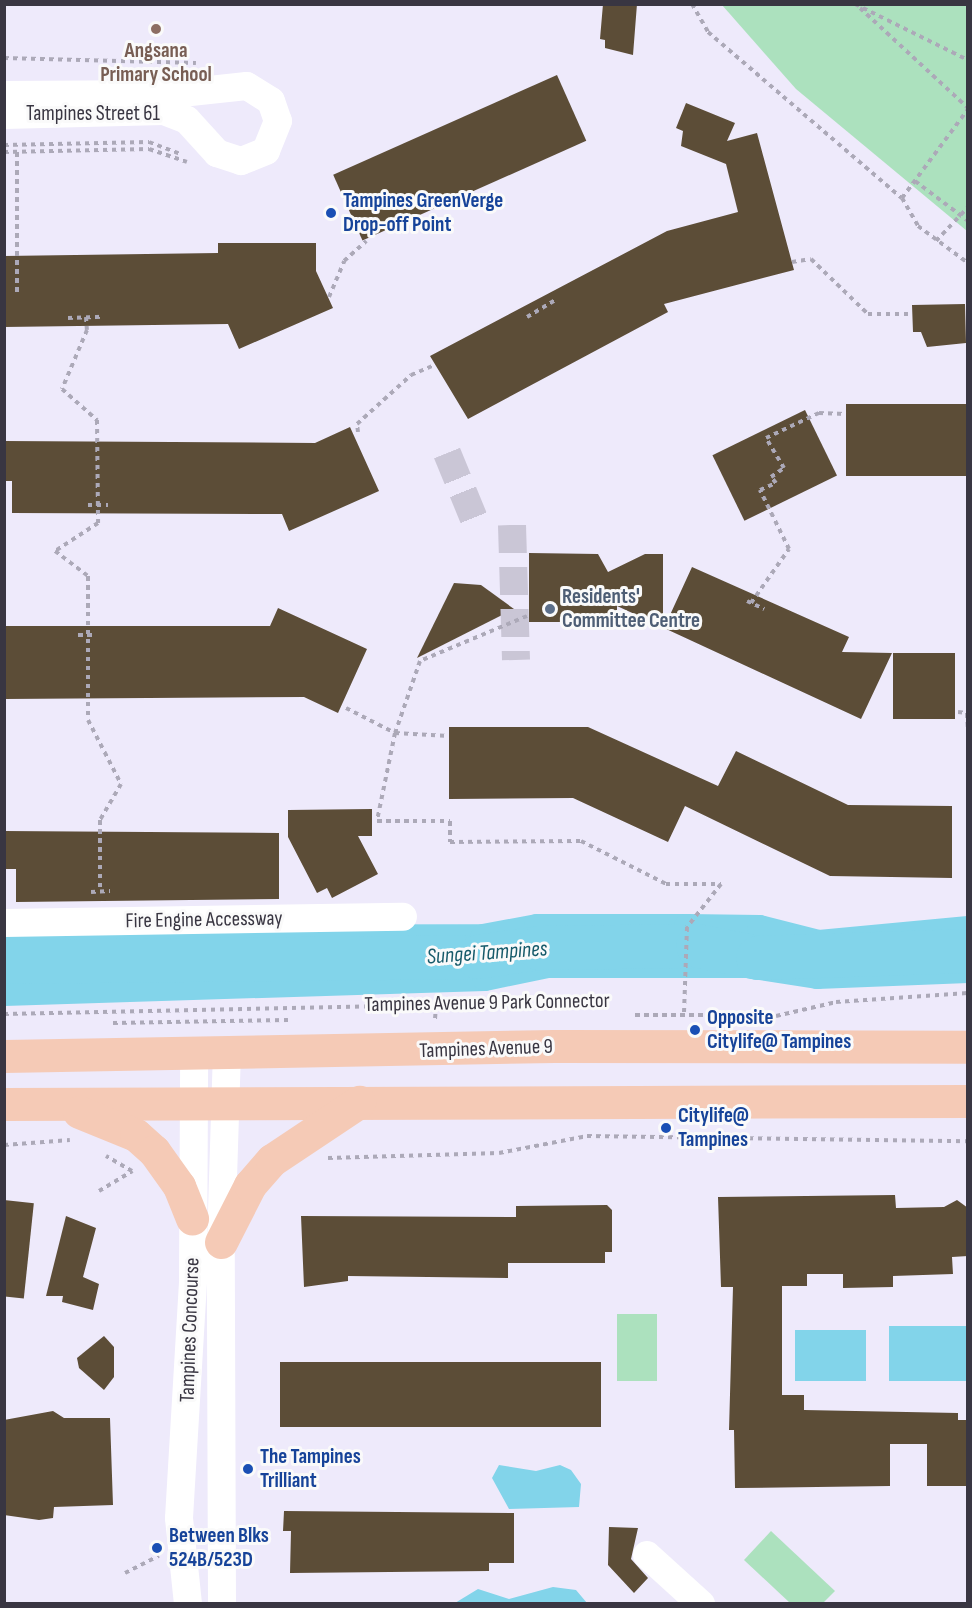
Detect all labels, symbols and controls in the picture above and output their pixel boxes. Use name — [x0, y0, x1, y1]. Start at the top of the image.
marker: Angsana Primary School — [149, 22, 163, 36]
place label: Angsana Primary School — [100, 38, 212, 88]
street label: Tampines Street 61 — [26, 101, 160, 127]
place label: Tampines GreenVerge Drop-off Point — [343, 188, 503, 238]
marker: Tampines GreenVerge Drop-off Point — [324, 206, 338, 220]
place label: Residents' Committee Centre — [562, 584, 700, 634]
marker: Residents' Committee Centre — [543, 602, 557, 616]
street label: Fire Engine Accessway — [125, 906, 283, 934]
water label: Sungei Tampines — [426, 936, 548, 970]
street label: Tampines Avenue 9 Park Connector — [364, 988, 610, 1018]
place label: Opposite Citylife@ Tampines — [707, 1005, 851, 1055]
marker: Opposite Citylife@ Tampines — [688, 1023, 702, 1037]
street label: Tampines Avenue 9 — [419, 1034, 553, 1064]
place label: Citylife@ Tampines — [678, 1103, 749, 1153]
marker: Citylife@ Tampines — [659, 1121, 673, 1135]
street label: Tampines Concourse — [175, 1257, 205, 1403]
place label: The Tampines Trilliant — [260, 1444, 361, 1494]
marker: The Tampines Trilliant — [241, 1462, 255, 1476]
place label: Between Blks 524B/523D — [169, 1523, 269, 1573]
marker: Between Blks 524B/523D — [150, 1541, 164, 1555]

